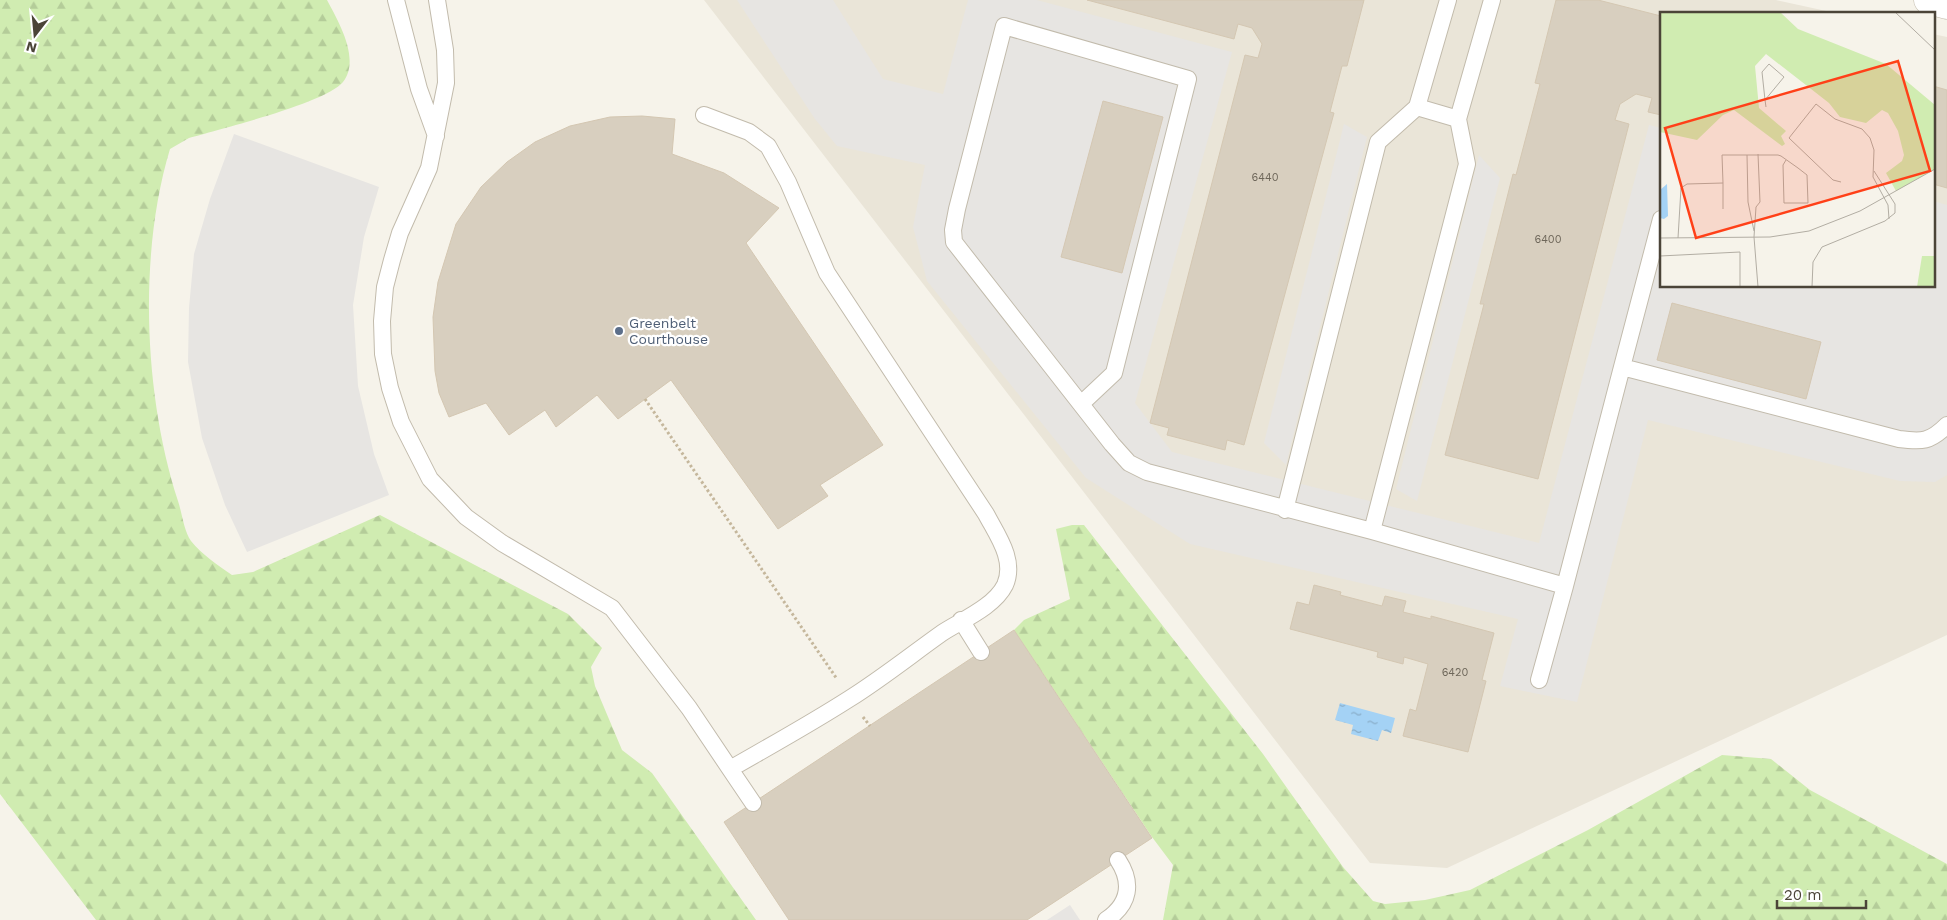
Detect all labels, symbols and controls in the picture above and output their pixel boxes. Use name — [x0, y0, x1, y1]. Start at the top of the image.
north arrow — [10, 10, 60, 60]
inset map — [1660, 12, 1934, 288]
text: N — [24, 38, 39, 57]
house number: 6440 — [1252, 171, 1279, 184]
house number: 6400 — [1534, 233, 1562, 246]
place label: Greenbelt Courthouse — [629, 315, 708, 347]
marker: Greenbelt Courthouse — [613, 325, 625, 337]
house number: 6420 — [1442, 666, 1468, 679]
scale bar — [1777, 878, 1866, 910]
text: 20 m — [1784, 886, 1822, 904]

